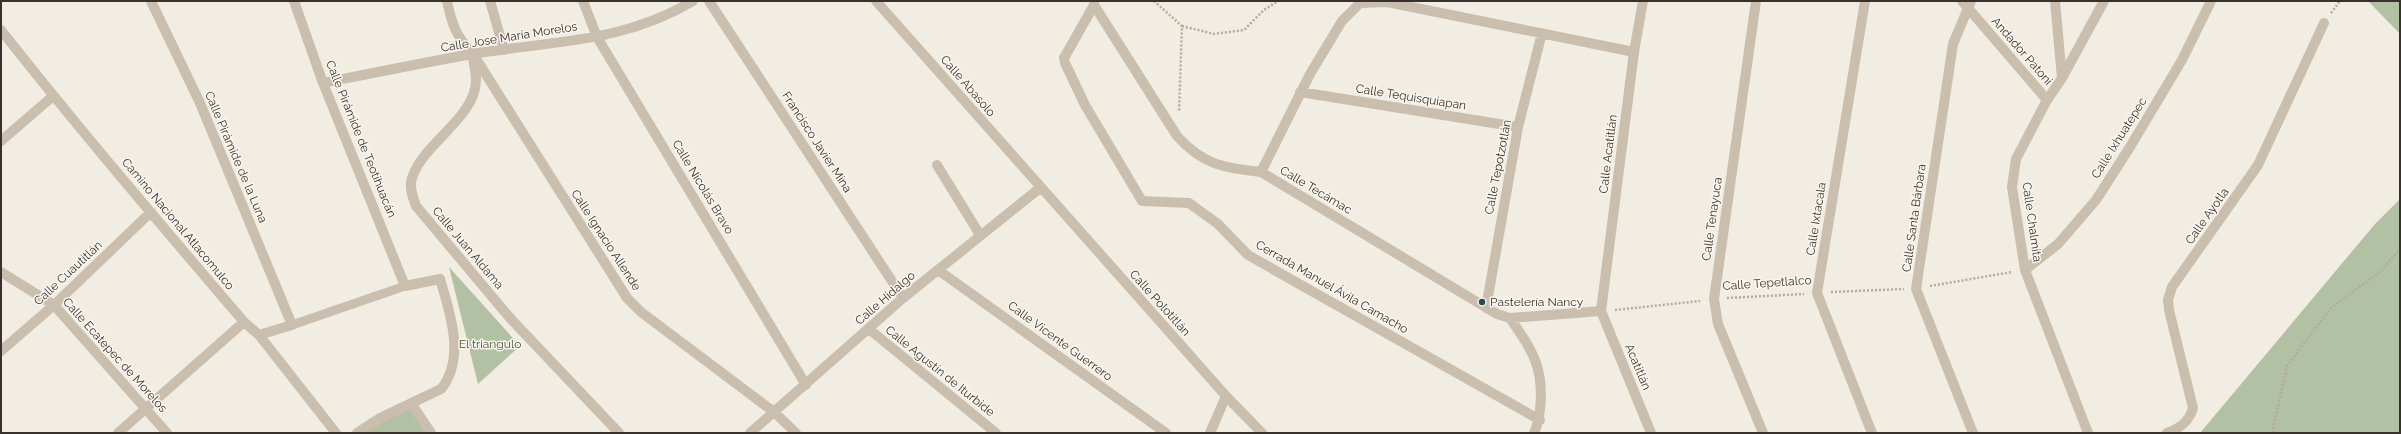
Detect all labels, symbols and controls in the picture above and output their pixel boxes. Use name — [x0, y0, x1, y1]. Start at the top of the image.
street label: Andador Patoni — [1989, 14, 2055, 88]
street label: Calle Jose María Morelos — [440, 19, 578, 55]
street label: Calle Abasolo — [938, 53, 998, 119]
street label: Calle Pirámide de Teotihuacán — [323, 58, 399, 220]
street label: Calle Tequisquiapan — [1355, 81, 1467, 113]
street label: Calle Pirámide de la Luna — [202, 89, 270, 225]
street label: Francisco Javier Mina — [779, 89, 855, 195]
street label: Calle Ixhuatepec — [2088, 94, 2150, 181]
street label: Calle Acatitlán — [1596, 114, 1620, 194]
street label: Calle Tepotzotlán — [1482, 118, 1514, 216]
street label: Calle Nicolás Bravo — [669, 137, 737, 237]
street label: Camino Nacional Atlacomulco — [119, 155, 237, 293]
street label: Calle Tecámac — [1278, 163, 1355, 217]
street label: Calle Santa Bárbara — [1899, 163, 1929, 273]
street label: Calle Tenayuca — [1699, 176, 1725, 262]
street label: Calle Ixtacala — [1803, 181, 1829, 257]
street label: Calle Chalmita — [2019, 181, 2045, 263]
street label: Calle Ayotla — [2182, 185, 2232, 247]
street label: Calle Ignacio Allende — [568, 187, 644, 293]
street label: Calle Juan Aldama — [430, 204, 506, 292]
street label: Calle Cuautitlán — [31, 238, 105, 308]
street label: Cerrada Manuel Ávila Camacho — [1253, 238, 1411, 336]
street label: Calle Polotitlán — [1127, 267, 1193, 339]
street label: Calle Hidalgo — [852, 268, 918, 328]
street label: Calle Tepetlalco — [1722, 273, 1812, 293]
street label: Calle Ecatepec de Morelos — [60, 295, 170, 415]
place label: Pastelería Nancy — [1490, 295, 1584, 309]
marker: Pastelería Nancy — [1477, 297, 1487, 307]
street label: Calle Vicente Guerrero — [1005, 298, 1115, 384]
street label: Calle Agustín de Iturbide — [883, 323, 997, 419]
park label: El triangulo — [459, 337, 521, 351]
street label: Acatitlán — [1622, 342, 1654, 392]

